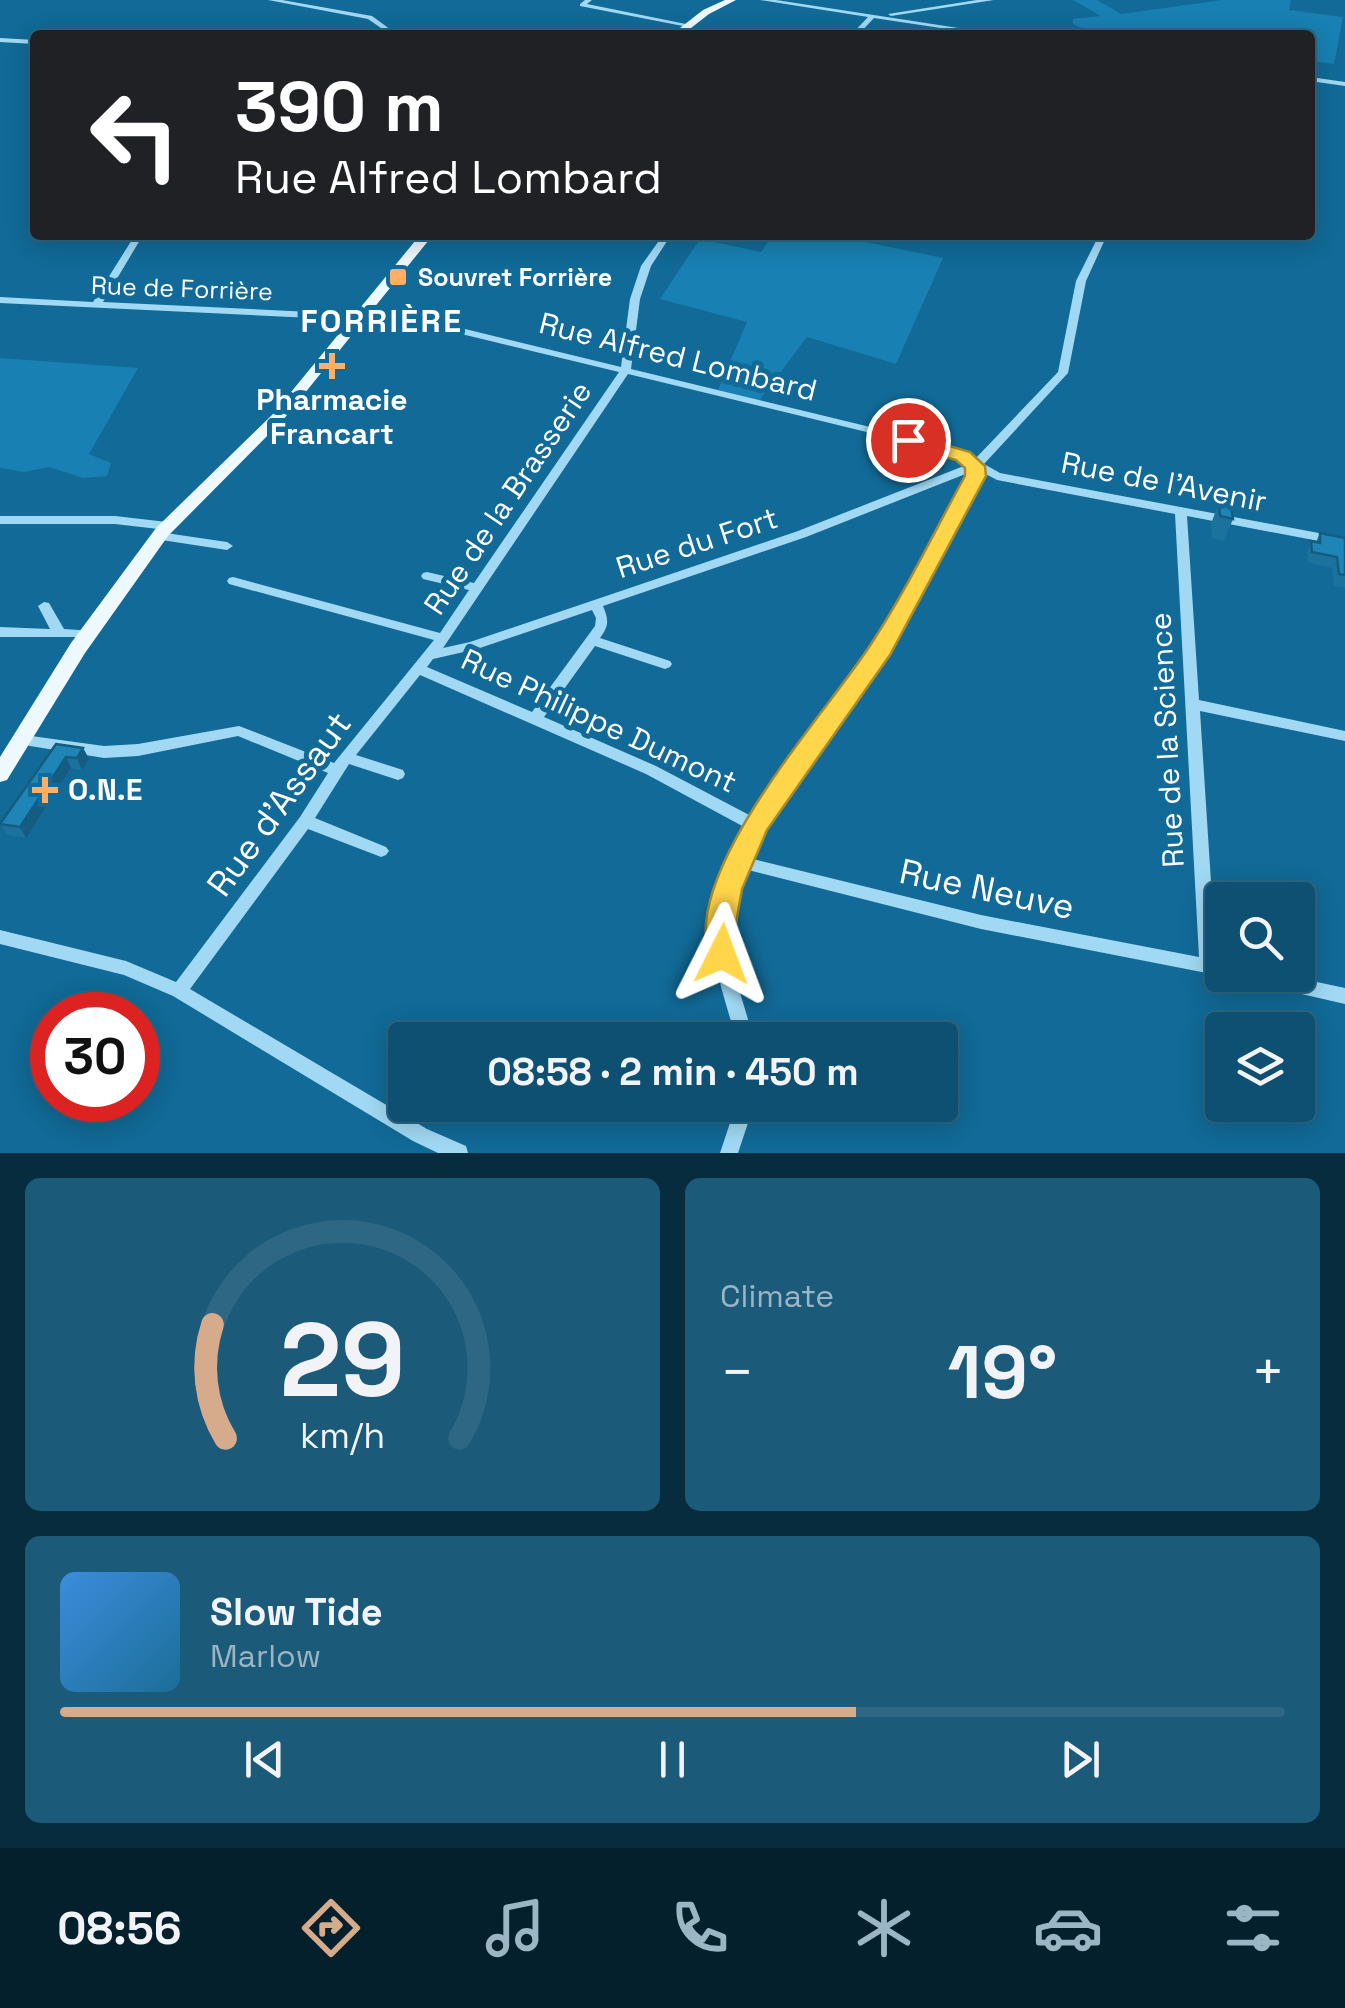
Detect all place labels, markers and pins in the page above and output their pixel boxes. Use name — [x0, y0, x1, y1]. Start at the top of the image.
place label: Souvret Forrière — [418, 261, 612, 293]
marker: Souvret Forrière — [387, 266, 409, 288]
marker: Pharmacie Francart — [321, 355, 343, 377]
place label: Pharmacie Francart — [256, 380, 408, 453]
pin — [866, 398, 951, 483]
place label: O.N.E — [68, 770, 142, 809]
marker: O.N.E — [32, 777, 58, 803]

